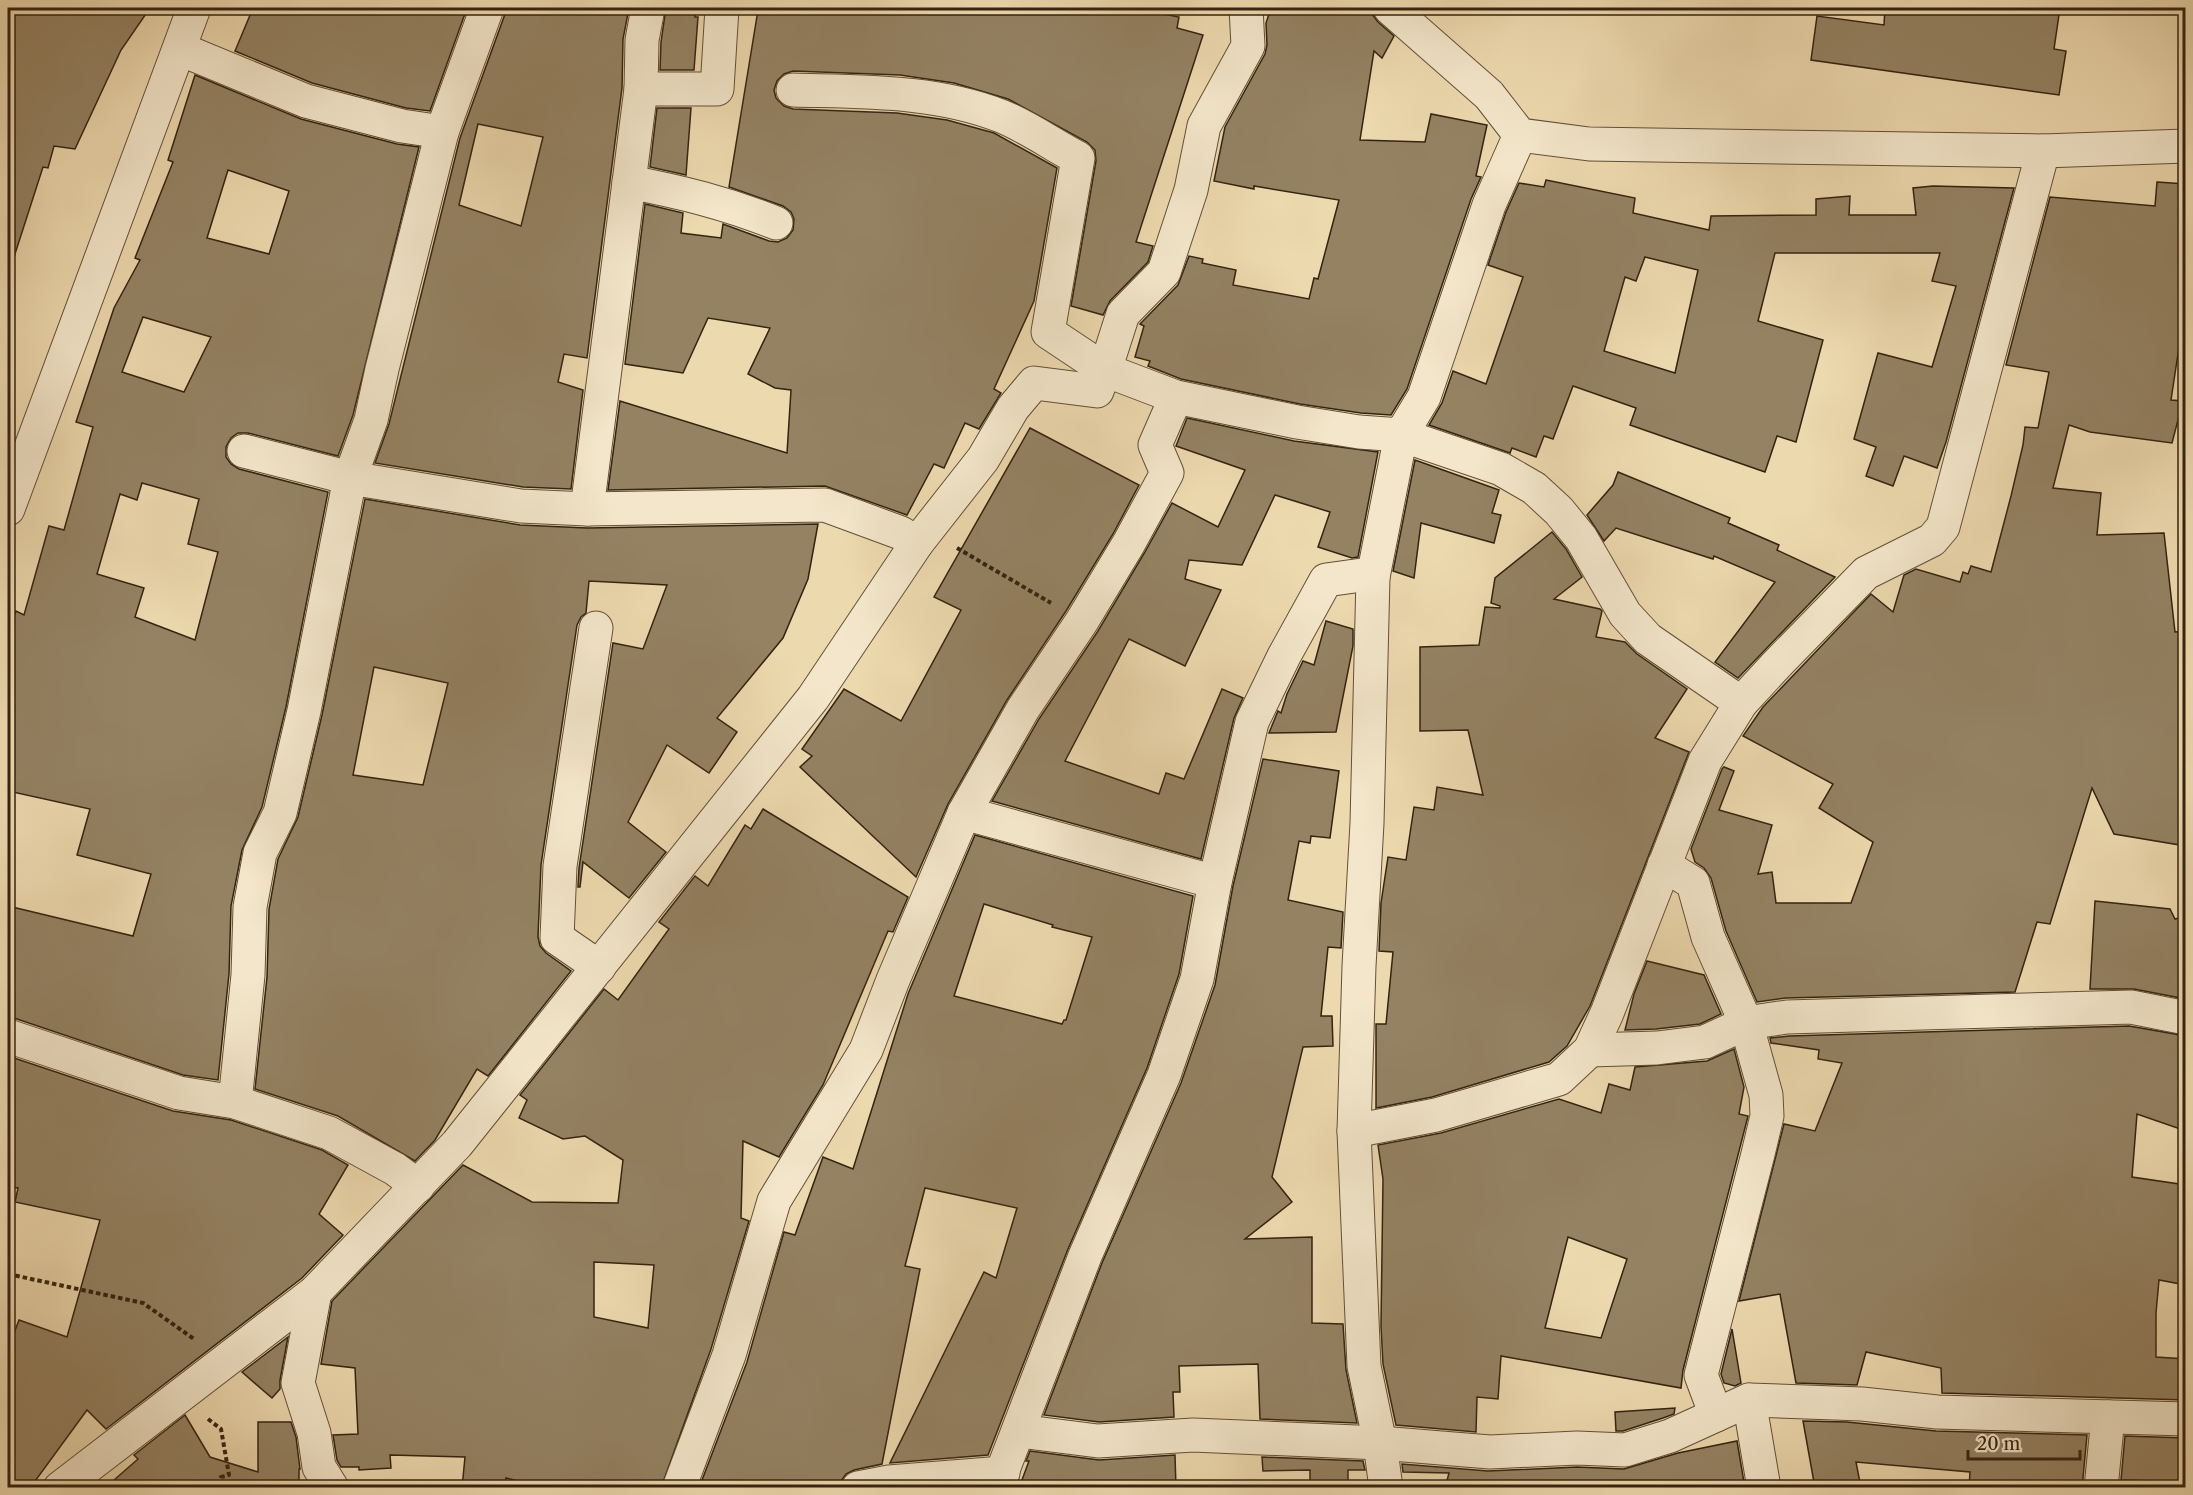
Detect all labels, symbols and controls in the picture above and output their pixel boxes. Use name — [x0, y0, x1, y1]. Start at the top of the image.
scale bar — [1968, 1423, 2080, 1461]
text: 20 m — [1977, 1433, 2021, 1455]

